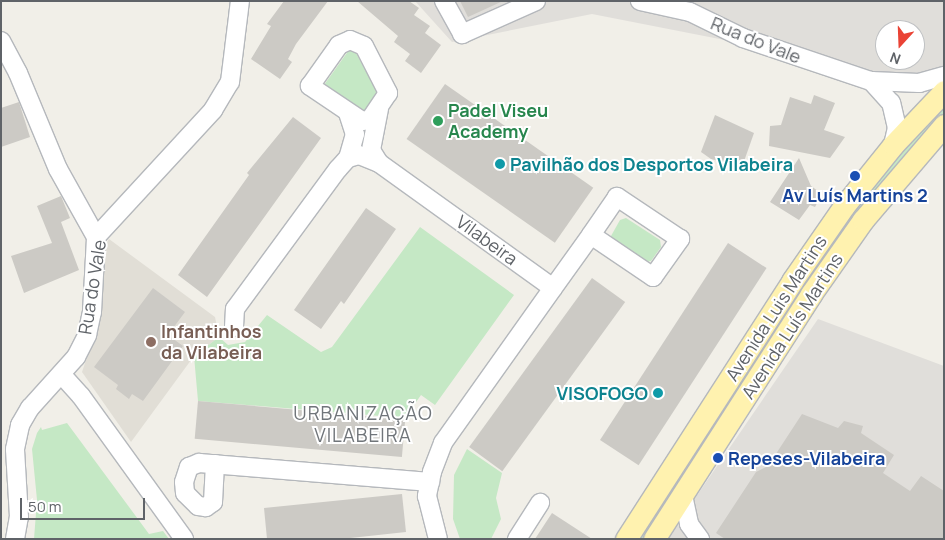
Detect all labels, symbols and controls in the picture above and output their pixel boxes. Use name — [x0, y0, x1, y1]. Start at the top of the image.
street label: Rua do Vale — [708, 12, 804, 68]
north arrow — [875, 20, 925, 70]
text: N — [887, 48, 903, 69]
place label: Padel Viseu Academy — [448, 100, 548, 142]
marker: Padel Viseu Academy — [432, 115, 444, 127]
place label: Pavilhão dos Desportos Vilabeira — [510, 153, 793, 175]
marker: Pavilhão dos Desportos Vilabeira — [494, 158, 506, 170]
marker: Av Luís Martins 2 — [849, 170, 861, 182]
place label: Av Luís Martins 2 — [782, 184, 928, 206]
street label: Vilabeira — [452, 211, 522, 269]
street label: Avenida Luis Martins — [721, 231, 831, 385]
street label: Rua do Vale — [74, 238, 110, 336]
street label: Avenida Luís Martins — [737, 249, 847, 403]
place label: Infantinhos da Vilabeira — [161, 321, 262, 364]
marker: Infantinhos da Vilabeira — [145, 336, 157, 348]
place label: VISOFOGO — [557, 382, 648, 404]
marker: VISOFOGO — [652, 387, 664, 399]
district label: URBANIZAÇÃO VILABEIRA — [292, 403, 434, 447]
place label: Repeses-Vilabeira — [728, 447, 885, 469]
marker: Repeses-Vilabeira — [712, 452, 724, 464]
scale bar — [22, 488, 148, 520]
text: 50 m — [28, 496, 62, 517]

